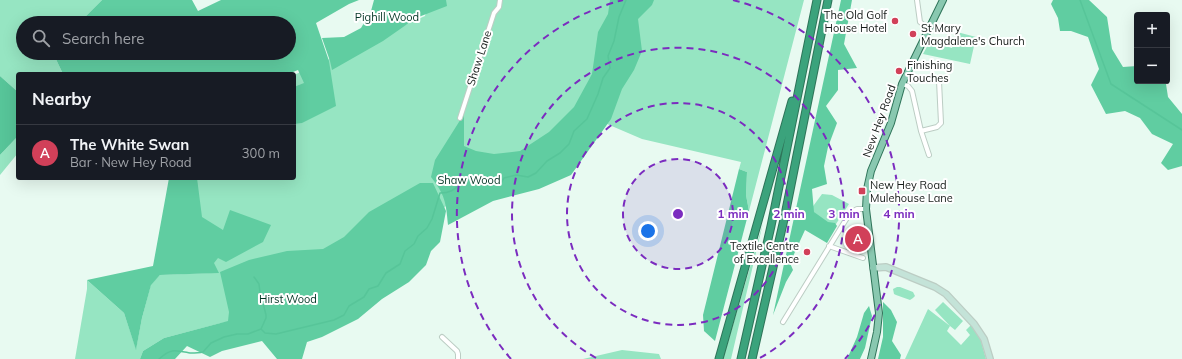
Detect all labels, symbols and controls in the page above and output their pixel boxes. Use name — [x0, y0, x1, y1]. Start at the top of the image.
place label: The Old Golf House Hotel — [824, 8, 887, 35]
park label: Pighill Wood — [355, 10, 419, 24]
map controls — [1134, 12, 1170, 84]
button: + — [1134, 12, 1170, 48]
search box — [16, 16, 296, 60]
marker: The Old Golf House Hotel — [890, 16, 900, 26]
place label: St Mary Magdalene's Church — [921, 21, 1025, 48]
icon: search — [30, 27, 52, 49]
text: Search here — [62, 29, 144, 48]
street label: Shaw Lane — [463, 29, 495, 87]
marker: St Mary Magdalene's Church — [908, 29, 918, 39]
button: − — [1134, 48, 1170, 84]
place label: Finishing Touches — [907, 58, 952, 85]
marker: Finishing Touches — [894, 66, 904, 76]
street label: New Hey Road — [859, 83, 899, 159]
text: Nearby — [32, 88, 91, 109]
text: The White Swan — [70, 135, 189, 154]
text: A — [40, 145, 50, 161]
text: 300 m — [242, 145, 280, 161]
text: Bar · New Hey Road — [70, 154, 192, 170]
park label: Shaw Wood — [437, 173, 501, 187]
place label: New Hey Road Mulehouse Lane — [870, 178, 953, 205]
marker: New Hey Road Mulehouse Lane — [857, 186, 867, 196]
text: 1 min — [717, 206, 749, 221]
text: 2 min — [773, 206, 805, 221]
text: 3 min — [828, 206, 860, 221]
text: 4 min — [883, 206, 915, 221]
centre of rings — [671, 207, 685, 221]
your location — [638, 221, 658, 241]
pin: A — [845, 224, 871, 254]
place label: Textile Centre of Excellence — [730, 239, 799, 266]
marker: Textile Centre of Excellence — [802, 247, 812, 257]
park label: Hirst Wood — [259, 292, 317, 306]

